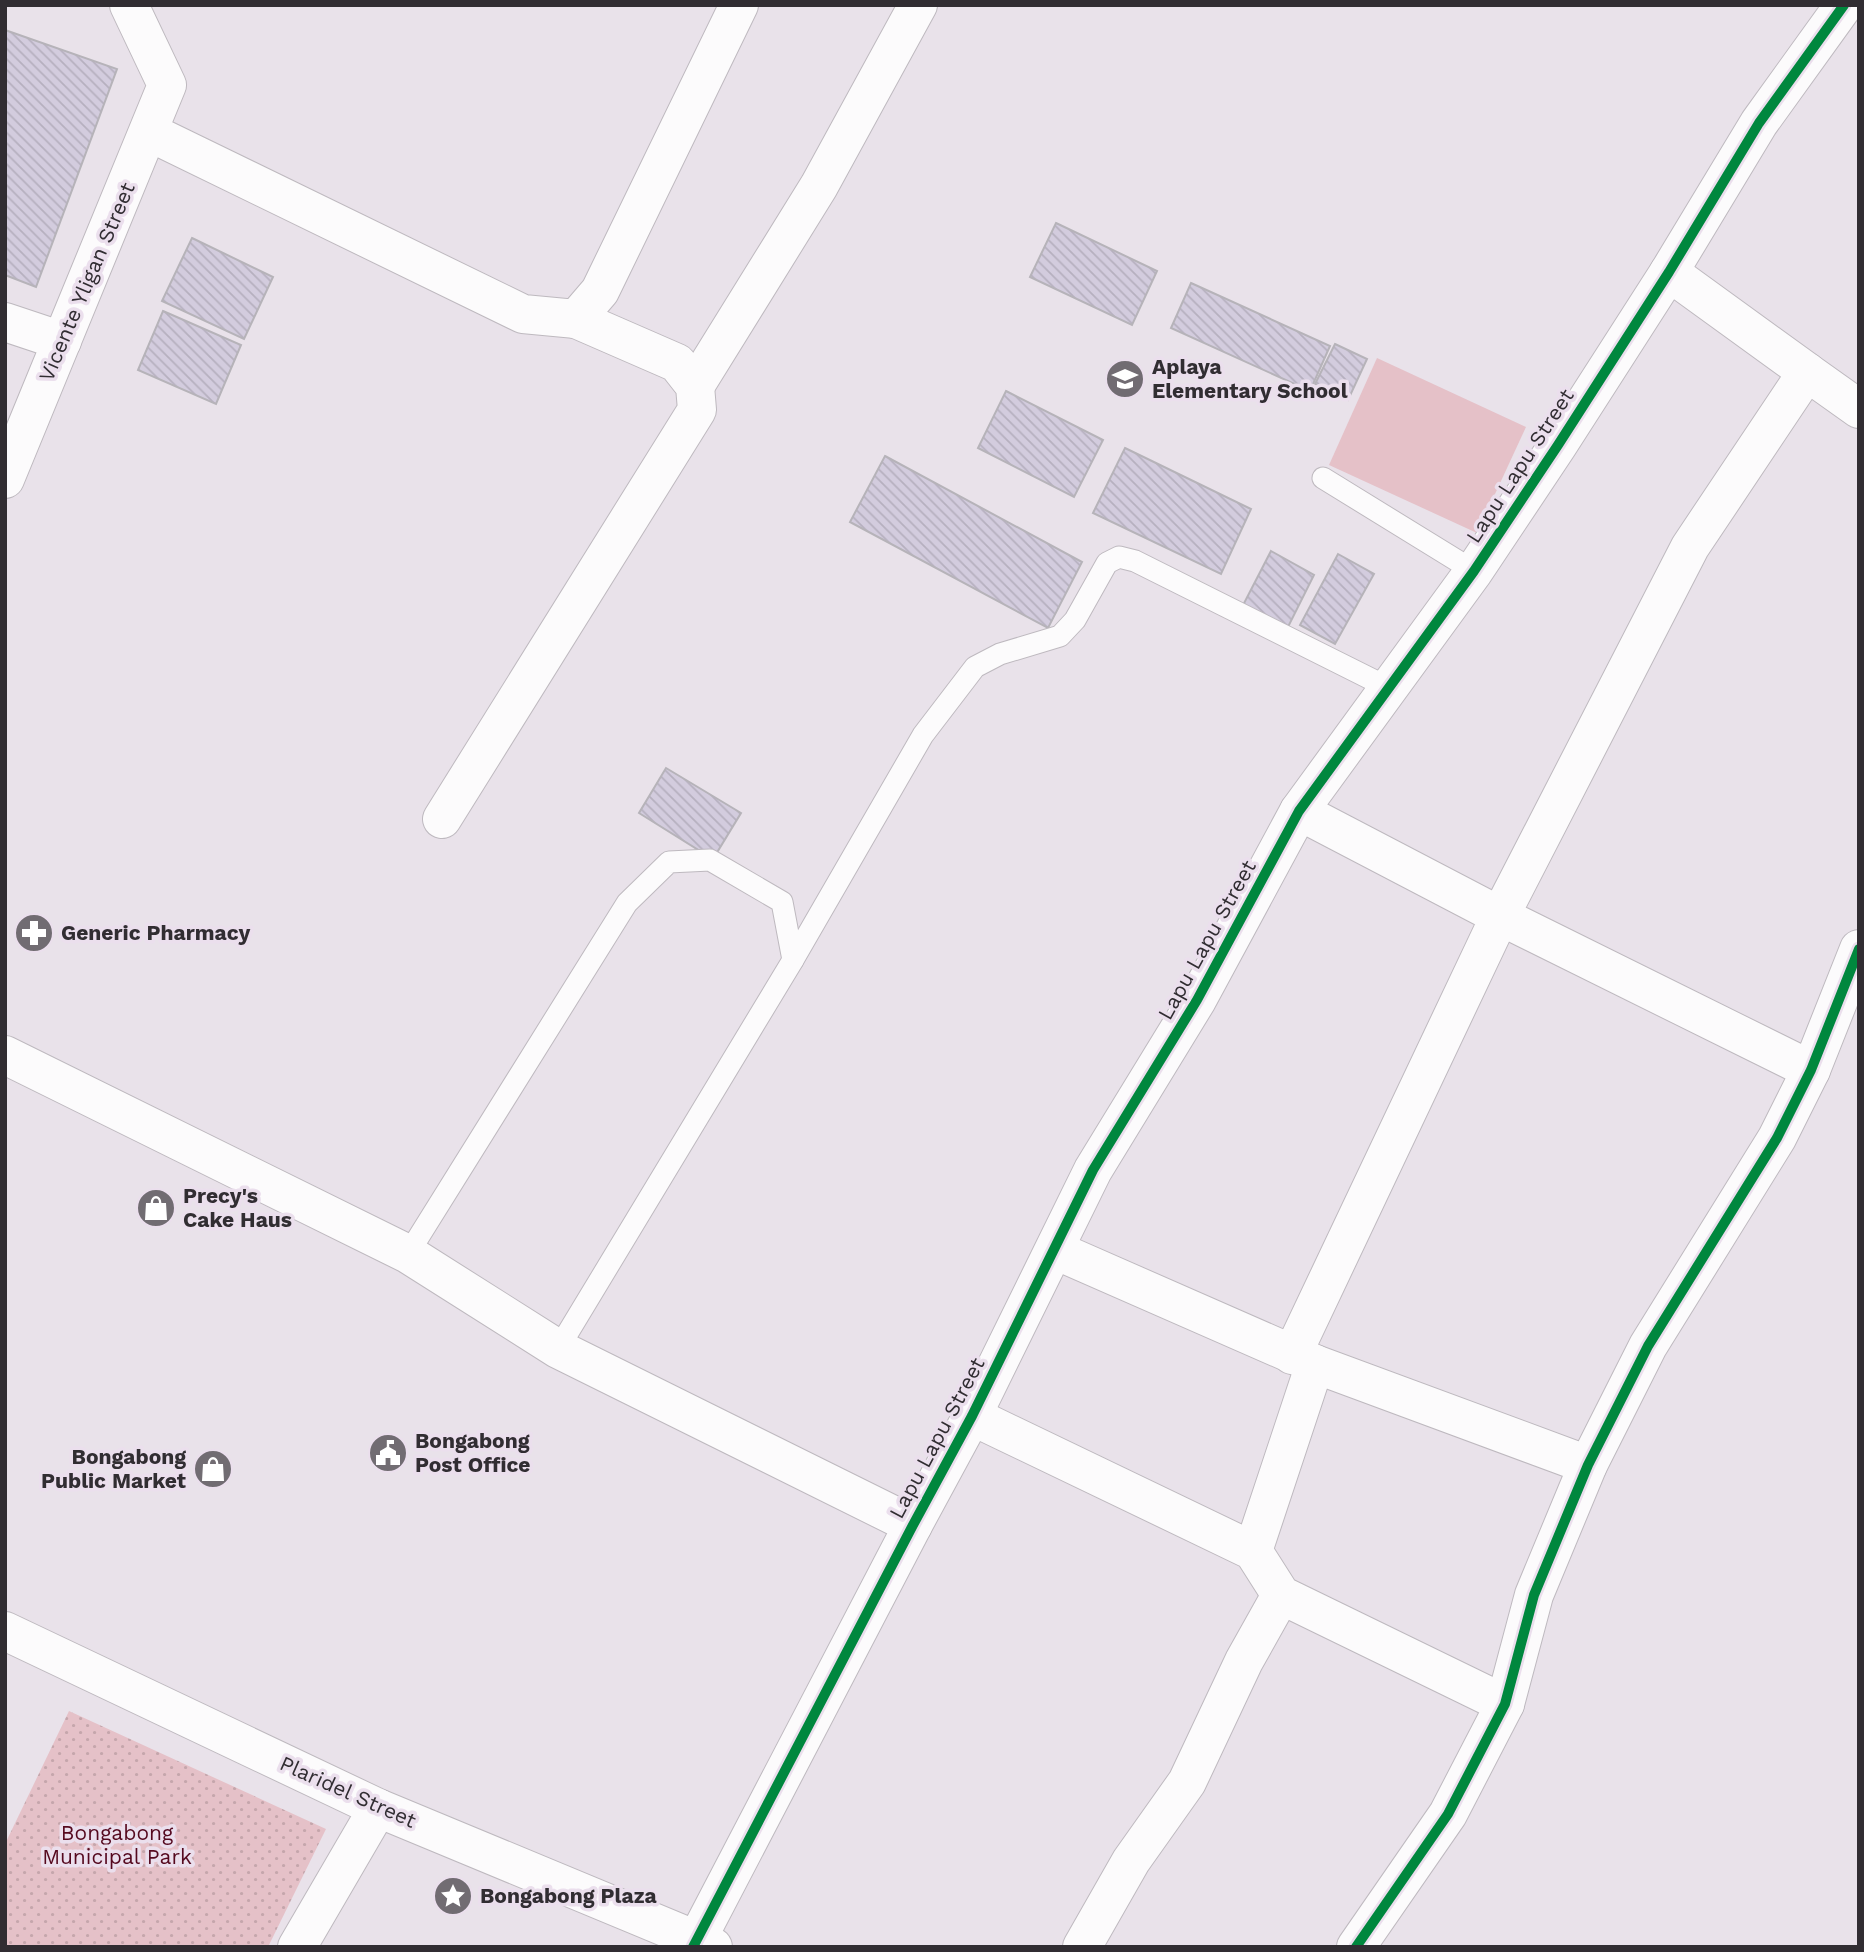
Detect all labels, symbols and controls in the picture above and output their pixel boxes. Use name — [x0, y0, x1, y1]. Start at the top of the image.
street label: Vicente Yligan Street — [33, 178, 140, 385]
place label: Aplaya Elementary School — [1152, 354, 1348, 403]
school or university icon: Aplaya Elementary School — [1104, 358, 1146, 400]
street label: Lapu Lapu Street — [1460, 384, 1579, 547]
street label: Lapu Lapu Street — [1152, 855, 1261, 1024]
pharmacy icon: Generic Pharmacy — [13, 912, 55, 954]
place label: Generic Pharmacy — [61, 920, 250, 945]
place label: Precy's Cake Haus — [183, 1183, 292, 1232]
shop icon: Precy's Cake Haus — [135, 1187, 177, 1229]
street label: Lapu Lapu Street — [884, 1353, 990, 1523]
place label: Bongabong Post Office — [415, 1428, 530, 1477]
public building icon: Bongabong Post Office — [367, 1432, 409, 1474]
place label: Bongabong Public Market — [41, 1444, 186, 1493]
shop icon: Bongabong Public Market — [192, 1448, 234, 1490]
street label: Plaridel Street — [276, 1750, 420, 1833]
park label: Bongabong Municipal Park — [42, 1820, 192, 1869]
place icon: Bongabong Plaza — [432, 1875, 474, 1917]
place label: Bongabong Plaza — [480, 1883, 657, 1908]

